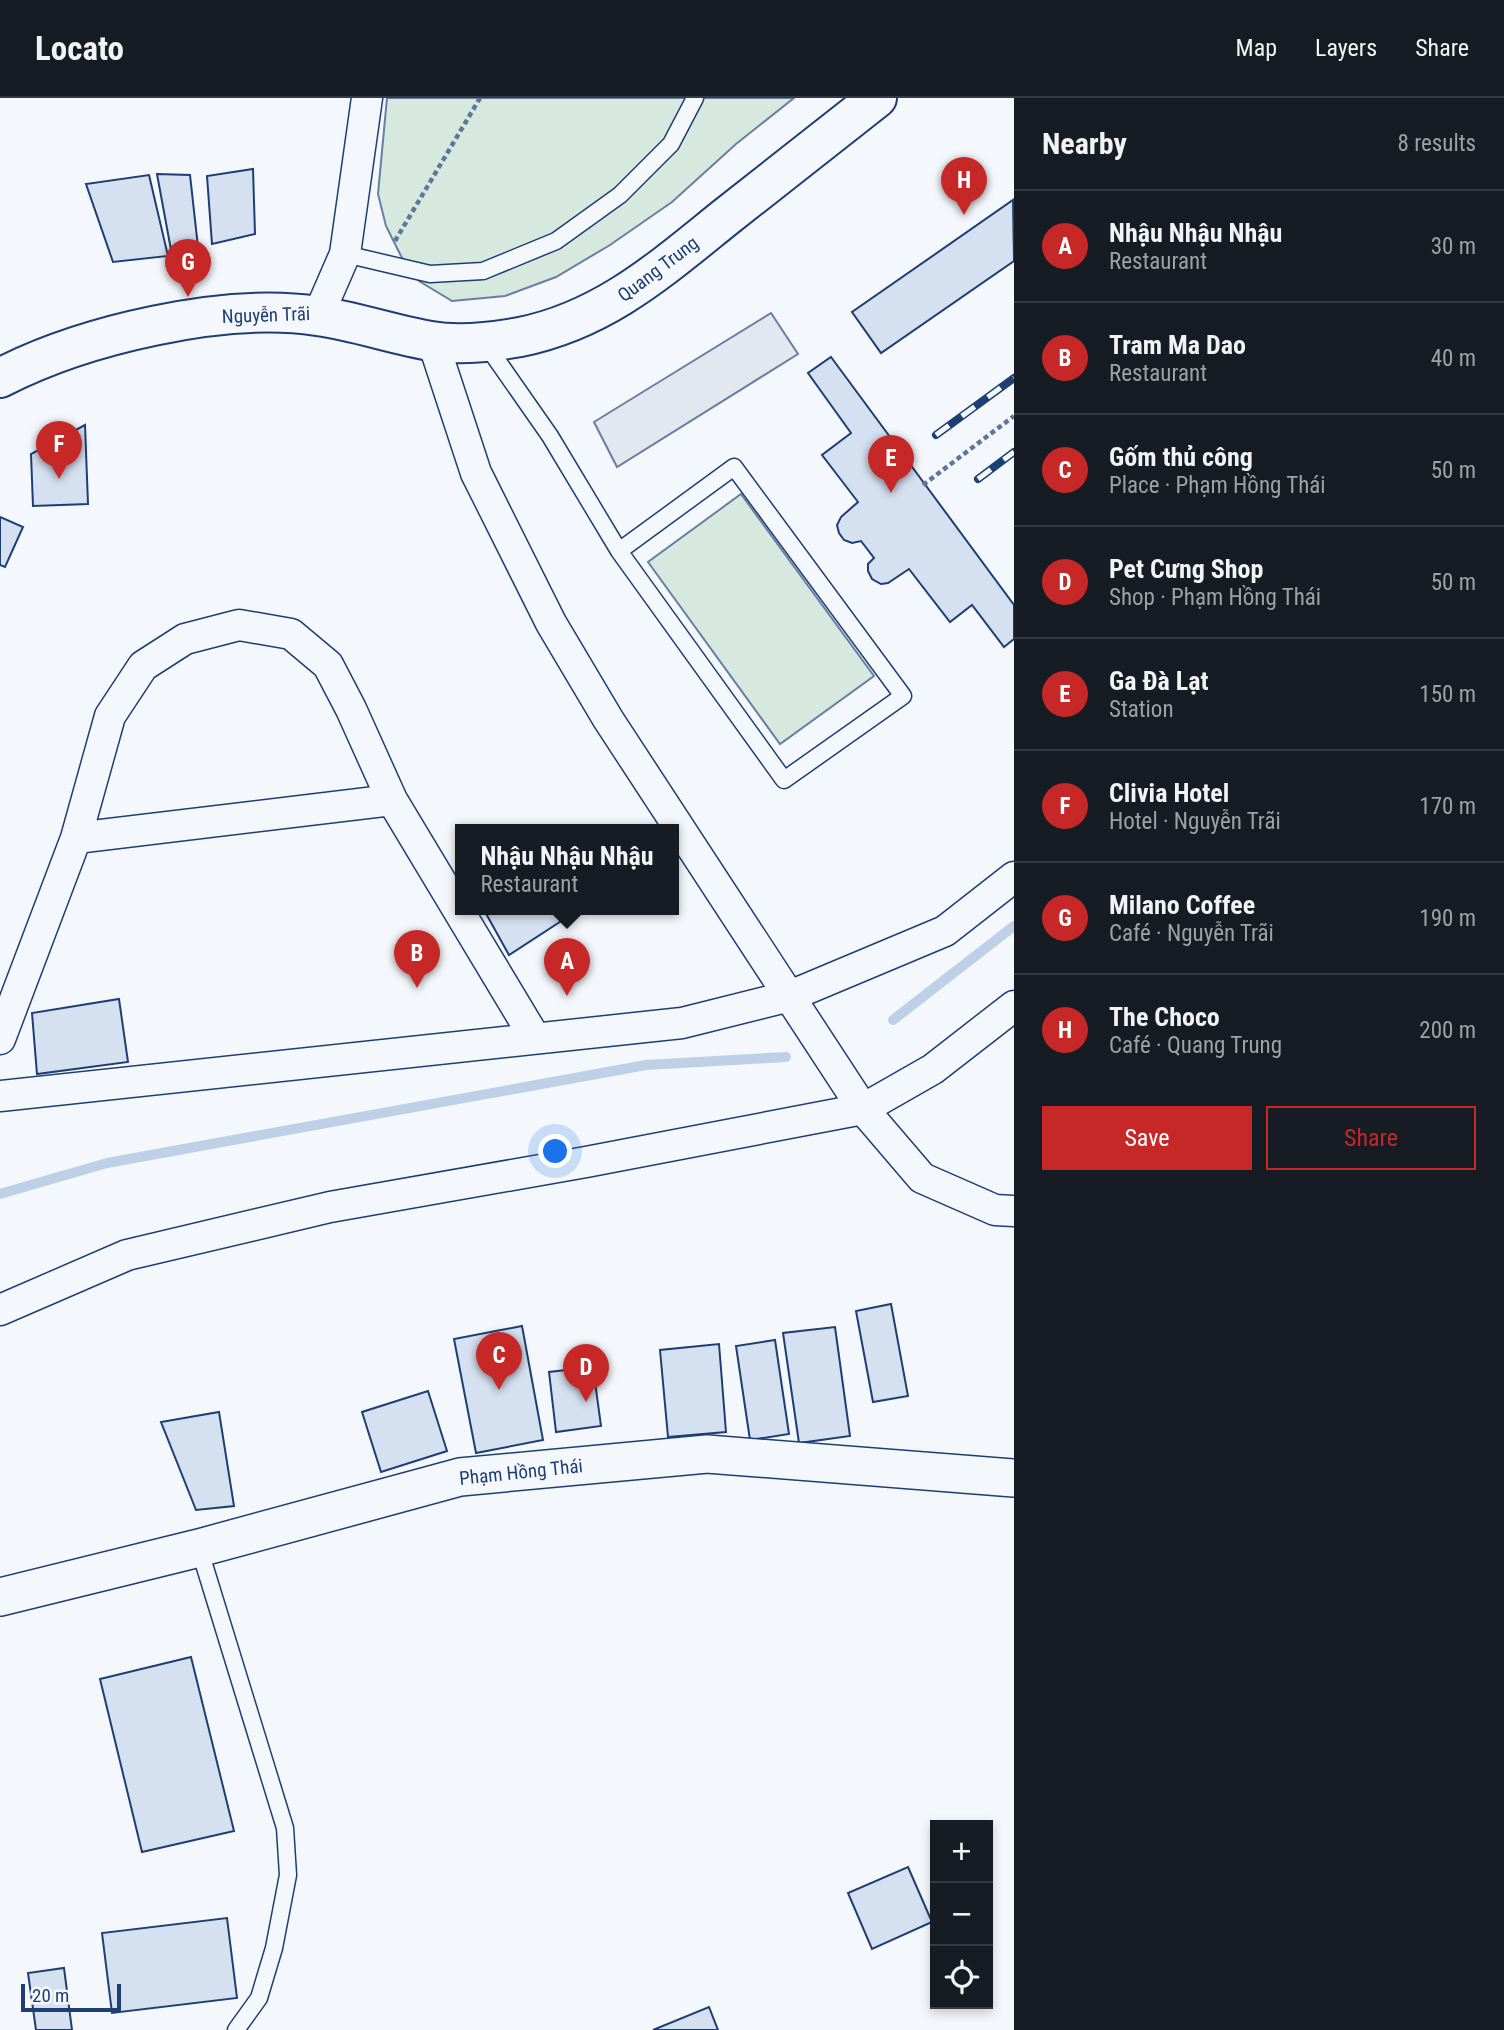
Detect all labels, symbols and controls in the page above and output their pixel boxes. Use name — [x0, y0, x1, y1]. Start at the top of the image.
text: Locato — [35, 29, 124, 68]
text: Map — [1236, 34, 1277, 62]
text: Layers — [1315, 34, 1377, 62]
text: Share — [1415, 34, 1469, 62]
text: Nearby — [1042, 126, 1127, 161]
text: 8 results — [1398, 130, 1476, 157]
pin: H — [941, 157, 987, 215]
text: Nhậu Nhậu Nhậu — [1109, 218, 1282, 248]
street label: Quang Trung — [613, 231, 703, 307]
text: A — [1058, 233, 1072, 260]
text: 30 m — [1431, 233, 1476, 260]
pin: G — [165, 239, 211, 297]
text: Restaurant — [1109, 248, 1207, 275]
street label: Nguyễn Trãi — [221, 302, 311, 328]
text: Tram Ma Dao — [1109, 330, 1246, 360]
text: B — [1059, 345, 1071, 372]
text: 40 m — [1431, 345, 1476, 372]
text: Restaurant — [1109, 360, 1207, 387]
pin: F — [36, 421, 82, 479]
pin: E — [868, 435, 914, 493]
text: Gốm thủ công — [1109, 442, 1253, 472]
text: C — [1058, 457, 1072, 484]
text: 50 m — [1431, 457, 1476, 484]
text: Place · Phạm Hồng Thái — [1109, 472, 1326, 499]
text: Pet Cưng Shop — [1109, 554, 1263, 584]
text: D — [1059, 569, 1072, 596]
text: 50 m — [1431, 569, 1476, 596]
text: Shop · Phạm Hồng Thái — [1109, 584, 1321, 611]
text: Ga Đà Lạt — [1109, 666, 1208, 696]
text: E — [1059, 681, 1071, 708]
text: 150 m — [1419, 681, 1476, 708]
text: Station — [1109, 696, 1174, 723]
text: Clivia Hotel — [1109, 778, 1229, 808]
text: F — [1060, 793, 1070, 820]
text: 170 m — [1419, 793, 1476, 820]
text: Hotel · Nguyễn Trãi — [1109, 808, 1281, 835]
popup — [455, 824, 679, 915]
text: Nhậu Nhậu Nhậu — [480, 841, 654, 871]
text: Restaurant — [480, 871, 578, 898]
text: Milano Coffee — [1109, 890, 1255, 920]
text: G — [1058, 905, 1072, 932]
text: 190 m — [1419, 905, 1476, 932]
text: Café · Nguyễn Trãi — [1109, 920, 1274, 947]
pin: B — [394, 930, 440, 988]
pin: A — [544, 938, 590, 996]
text: The Choco — [1109, 1002, 1220, 1032]
text: H — [1058, 1017, 1072, 1044]
text: 200 m — [1419, 1017, 1476, 1044]
text: Café · Quang Trung — [1109, 1032, 1282, 1059]
button: Save — [1042, 1106, 1252, 1170]
button: Share — [1266, 1106, 1476, 1170]
your location — [538, 1134, 572, 1168]
pin: C — [476, 1332, 522, 1390]
pin: D — [563, 1344, 609, 1402]
street label: Phạm Hồng Thái — [458, 1454, 584, 1490]
map controls — [930, 1820, 993, 2009]
button: + — [930, 1820, 993, 1883]
button: − — [930, 1883, 993, 1946]
button: locate — [930, 1946, 993, 2009]
scale bar — [21, 1981, 121, 2013]
text: 20 m — [32, 1984, 69, 2007]

